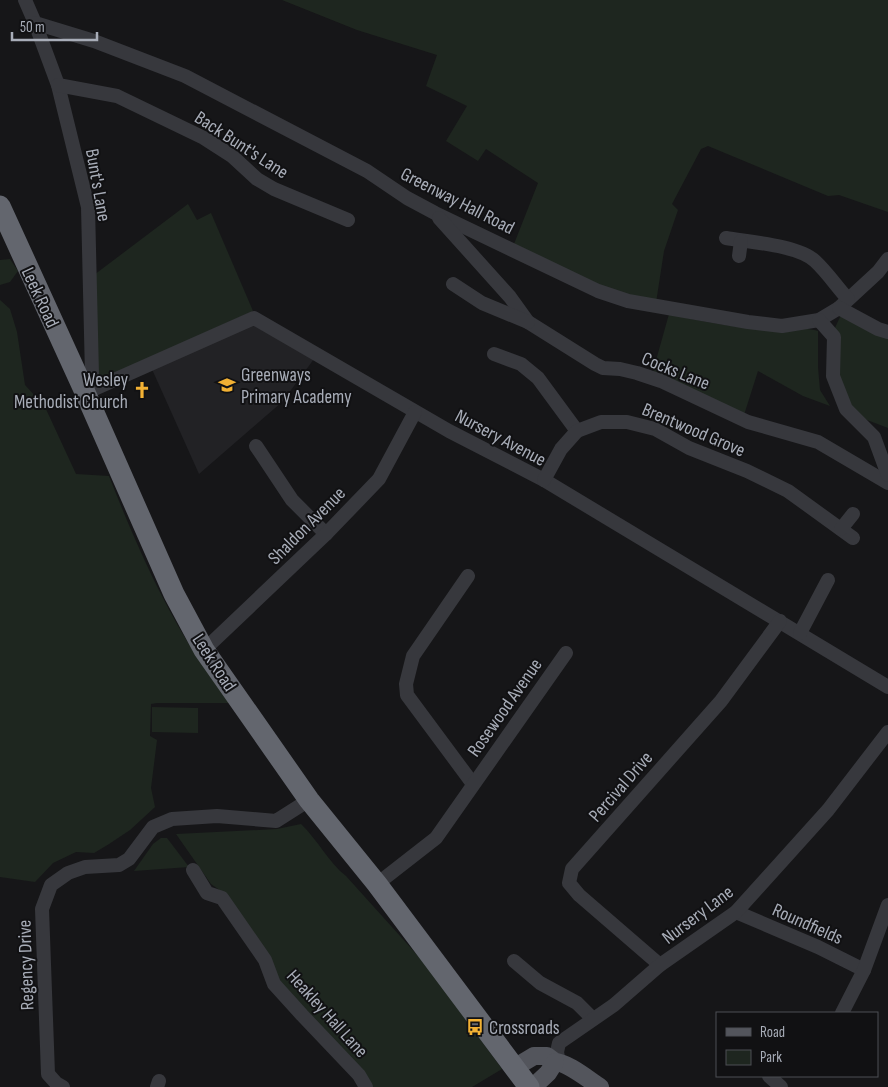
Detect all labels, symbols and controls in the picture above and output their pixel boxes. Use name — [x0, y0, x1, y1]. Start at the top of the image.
scale bar — [12, 10, 98, 42]
text: 50 m — [20, 18, 45, 37]
street label: Back Bunt's Lane — [190, 106, 292, 184]
street label: Bunt's Lane — [80, 147, 115, 223]
street label: Greenway Hall Road — [397, 163, 518, 240]
street label: Leek Road — [16, 264, 64, 332]
street label: Cocks Lane — [638, 347, 713, 395]
place label: Greenways Primary Academy — [241, 364, 352, 409]
place label: Wesley Methodist Church — [14, 369, 129, 414]
school or university icon: Greenways Primary Academy — [217, 375, 237, 395]
church icon: Wesley Methodist Church — [132, 380, 152, 400]
street label: Brentwood Grove — [638, 398, 748, 462]
street label: Nursery Avenue — [451, 405, 550, 472]
street label: Shaldon Avenue — [263, 482, 351, 570]
street label: Leek Road — [187, 630, 241, 696]
street label: Rosewood Avenue — [463, 654, 548, 761]
street label: Percival Drive — [584, 747, 658, 827]
street label: Nursery Lane — [658, 881, 738, 949]
street label: Roundfields — [769, 899, 846, 950]
street label: Regency Drive — [13, 919, 40, 1011]
street label: Heakley Hall Lane — [281, 965, 372, 1063]
legend — [716, 1012, 878, 1077]
bus stop icon: Crossroads — [465, 1017, 485, 1037]
place label: Crossroads — [489, 1017, 560, 1040]
text: Road — [760, 1023, 785, 1042]
text: Park — [760, 1048, 782, 1067]

